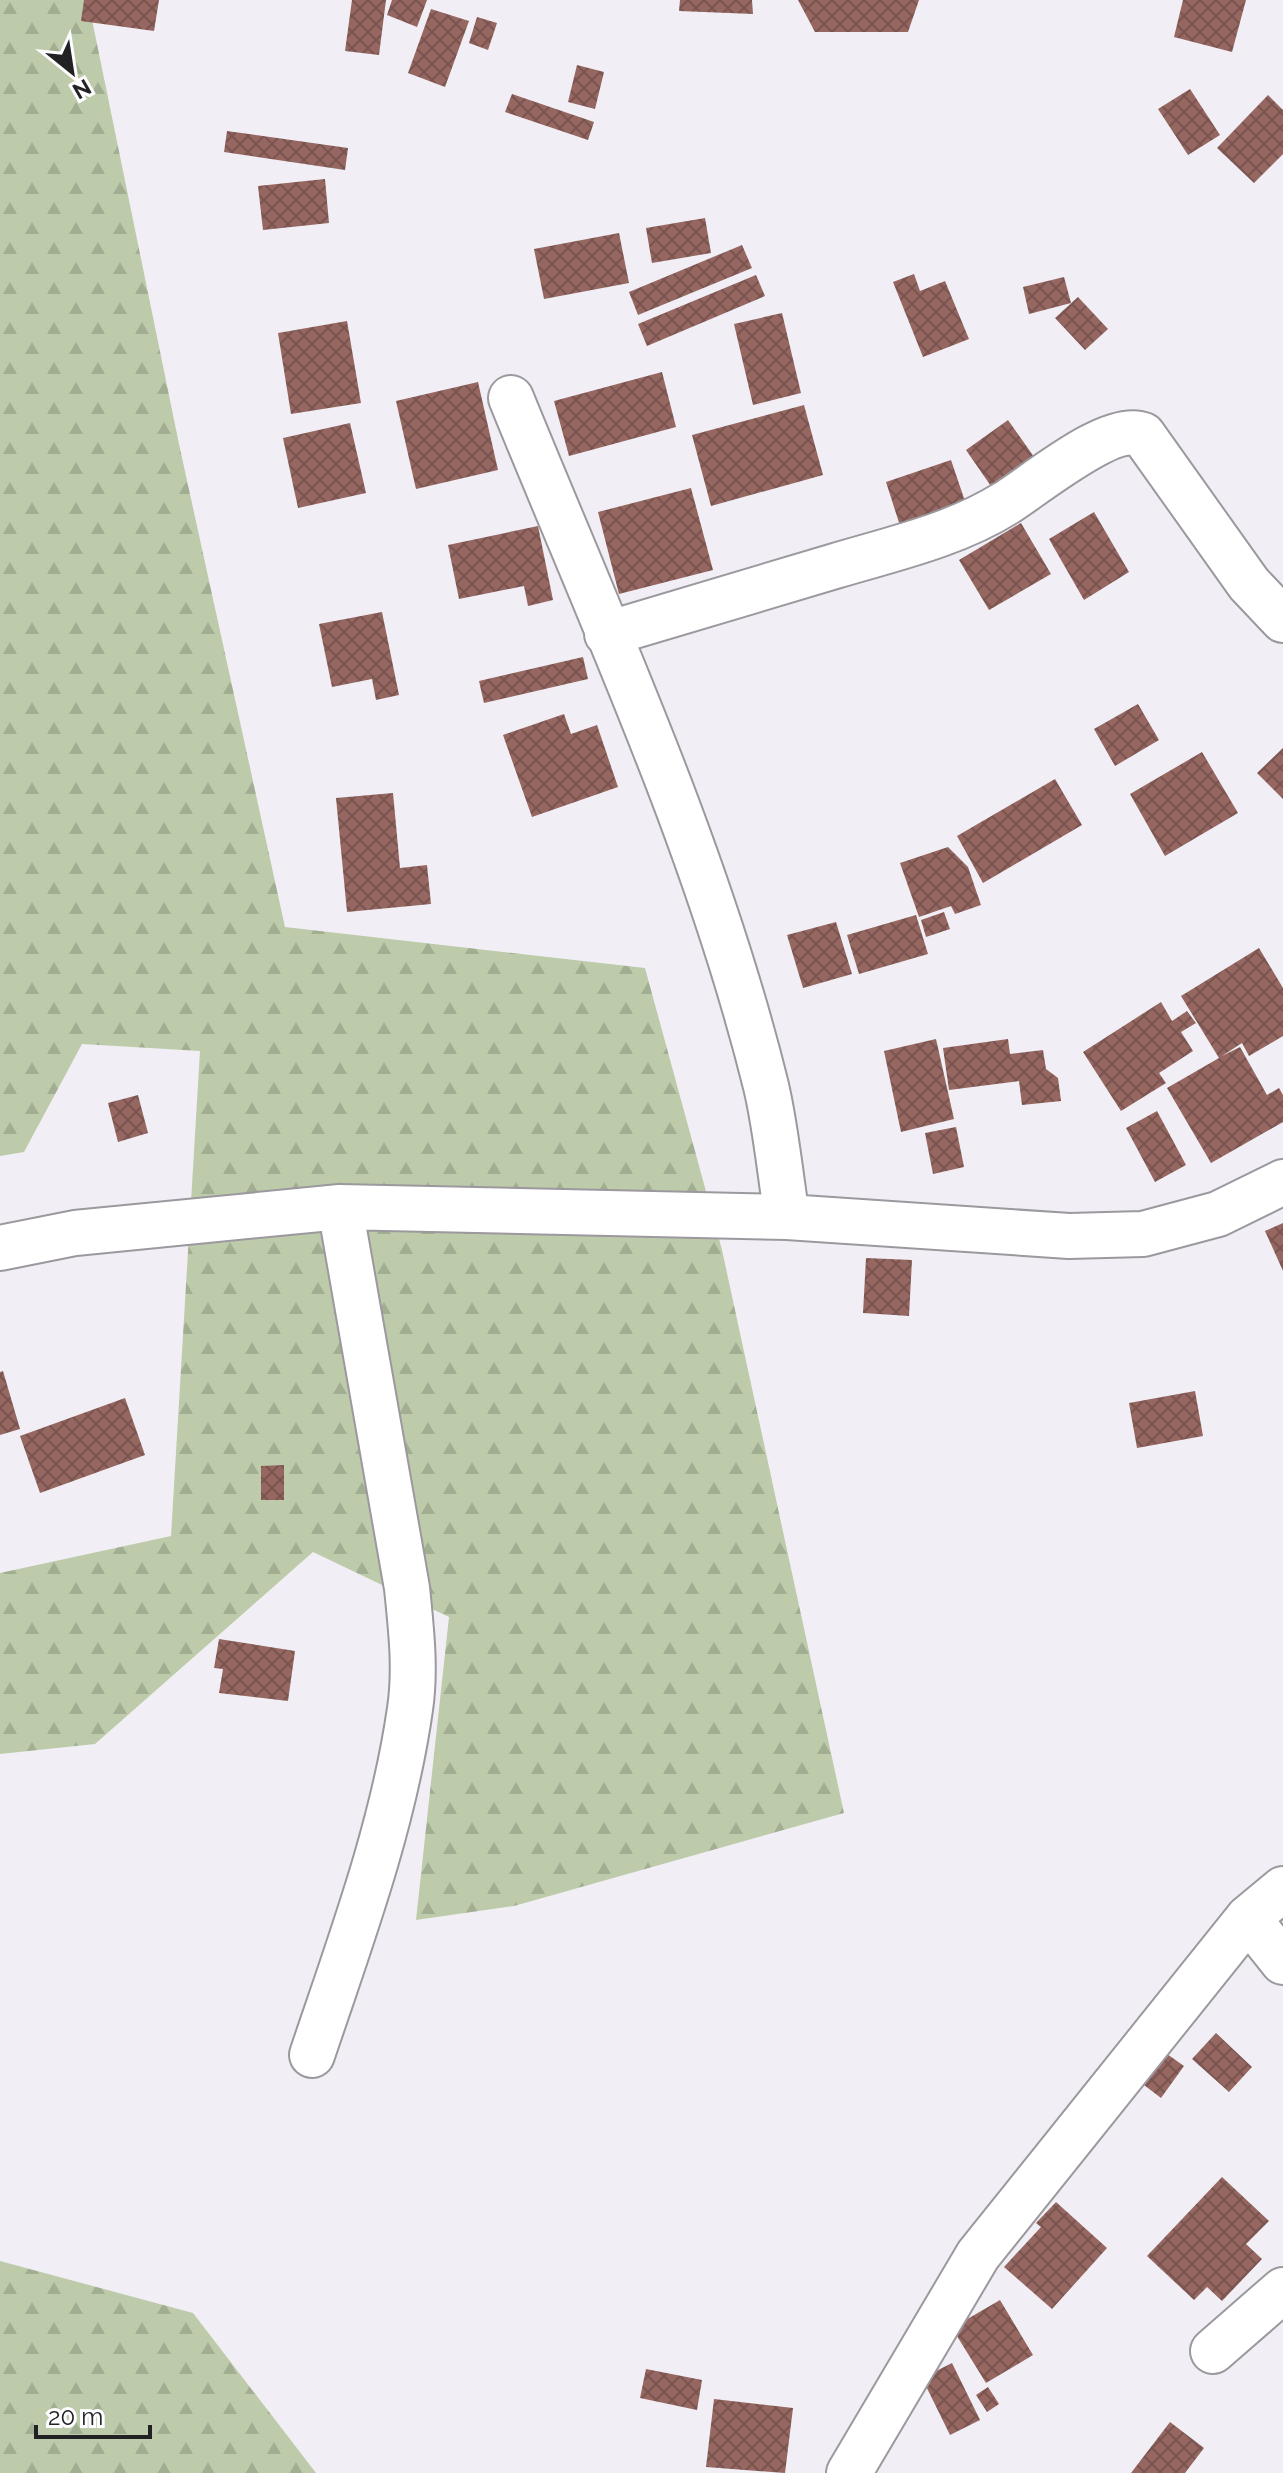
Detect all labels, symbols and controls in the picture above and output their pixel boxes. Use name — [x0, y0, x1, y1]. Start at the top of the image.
north arrow — [32, 32, 112, 112]
text: N — [68, 74, 96, 105]
scale bar — [36, 2389, 150, 2439]
text: 20 m — [48, 2402, 103, 2431]

